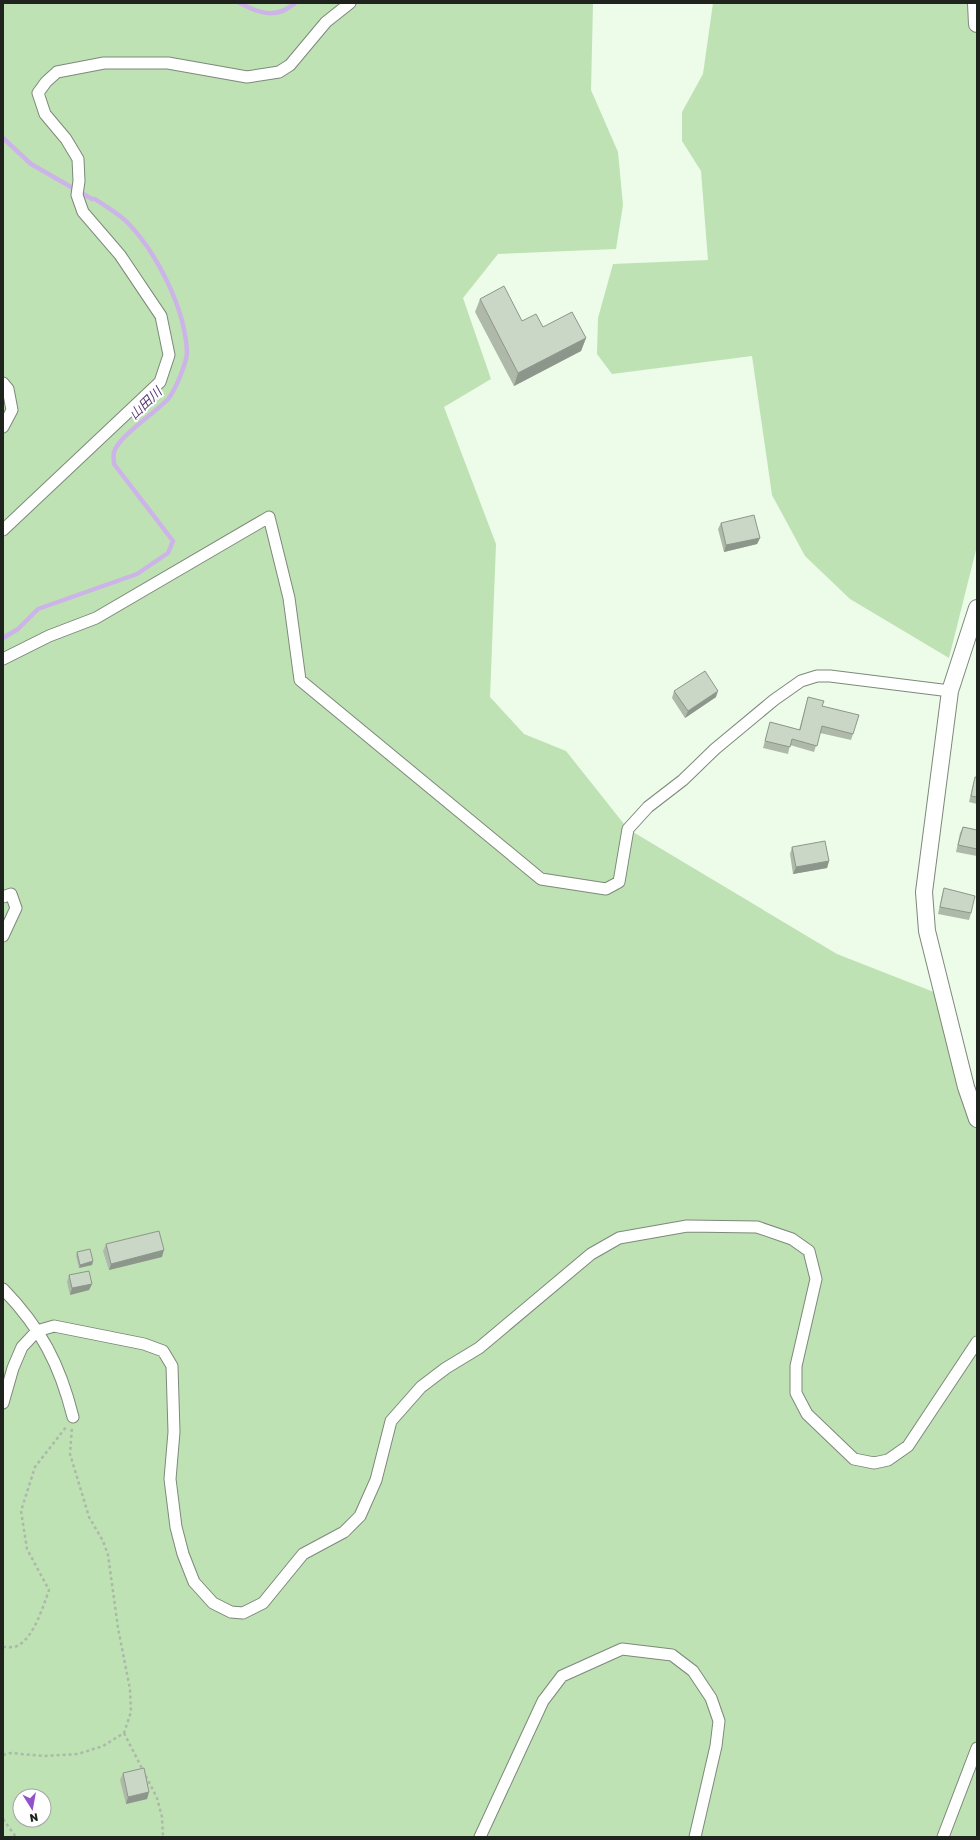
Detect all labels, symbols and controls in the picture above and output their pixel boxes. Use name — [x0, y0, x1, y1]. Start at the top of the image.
water label: 山田川 — [125, 382, 166, 422]
north arrow — [12, 1788, 52, 1828]
text: N — [29, 1811, 39, 1825]

